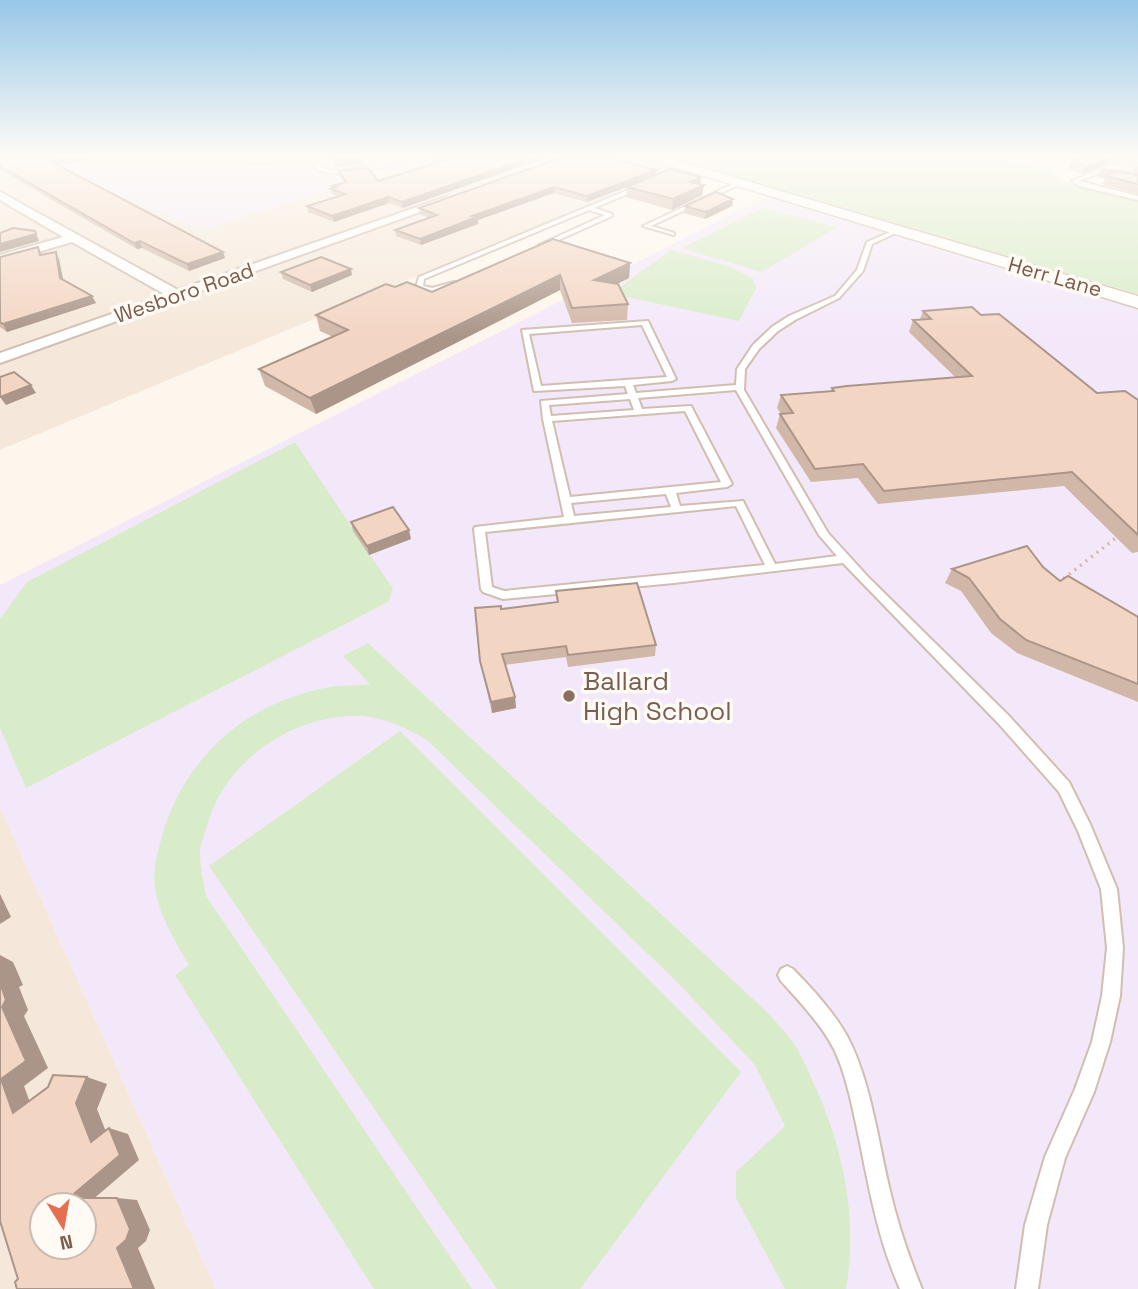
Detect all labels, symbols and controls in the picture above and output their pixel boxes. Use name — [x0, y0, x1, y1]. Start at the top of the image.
street label: Herr Lane — [1005, 250, 1105, 303]
street label: Wesboro Road — [111, 256, 257, 329]
place label: Ballard High School — [583, 664, 732, 728]
marker: Ballard High School — [561, 688, 577, 704]
north arrow — [28, 1191, 98, 1261]
text: N — [58, 1229, 75, 1256]

